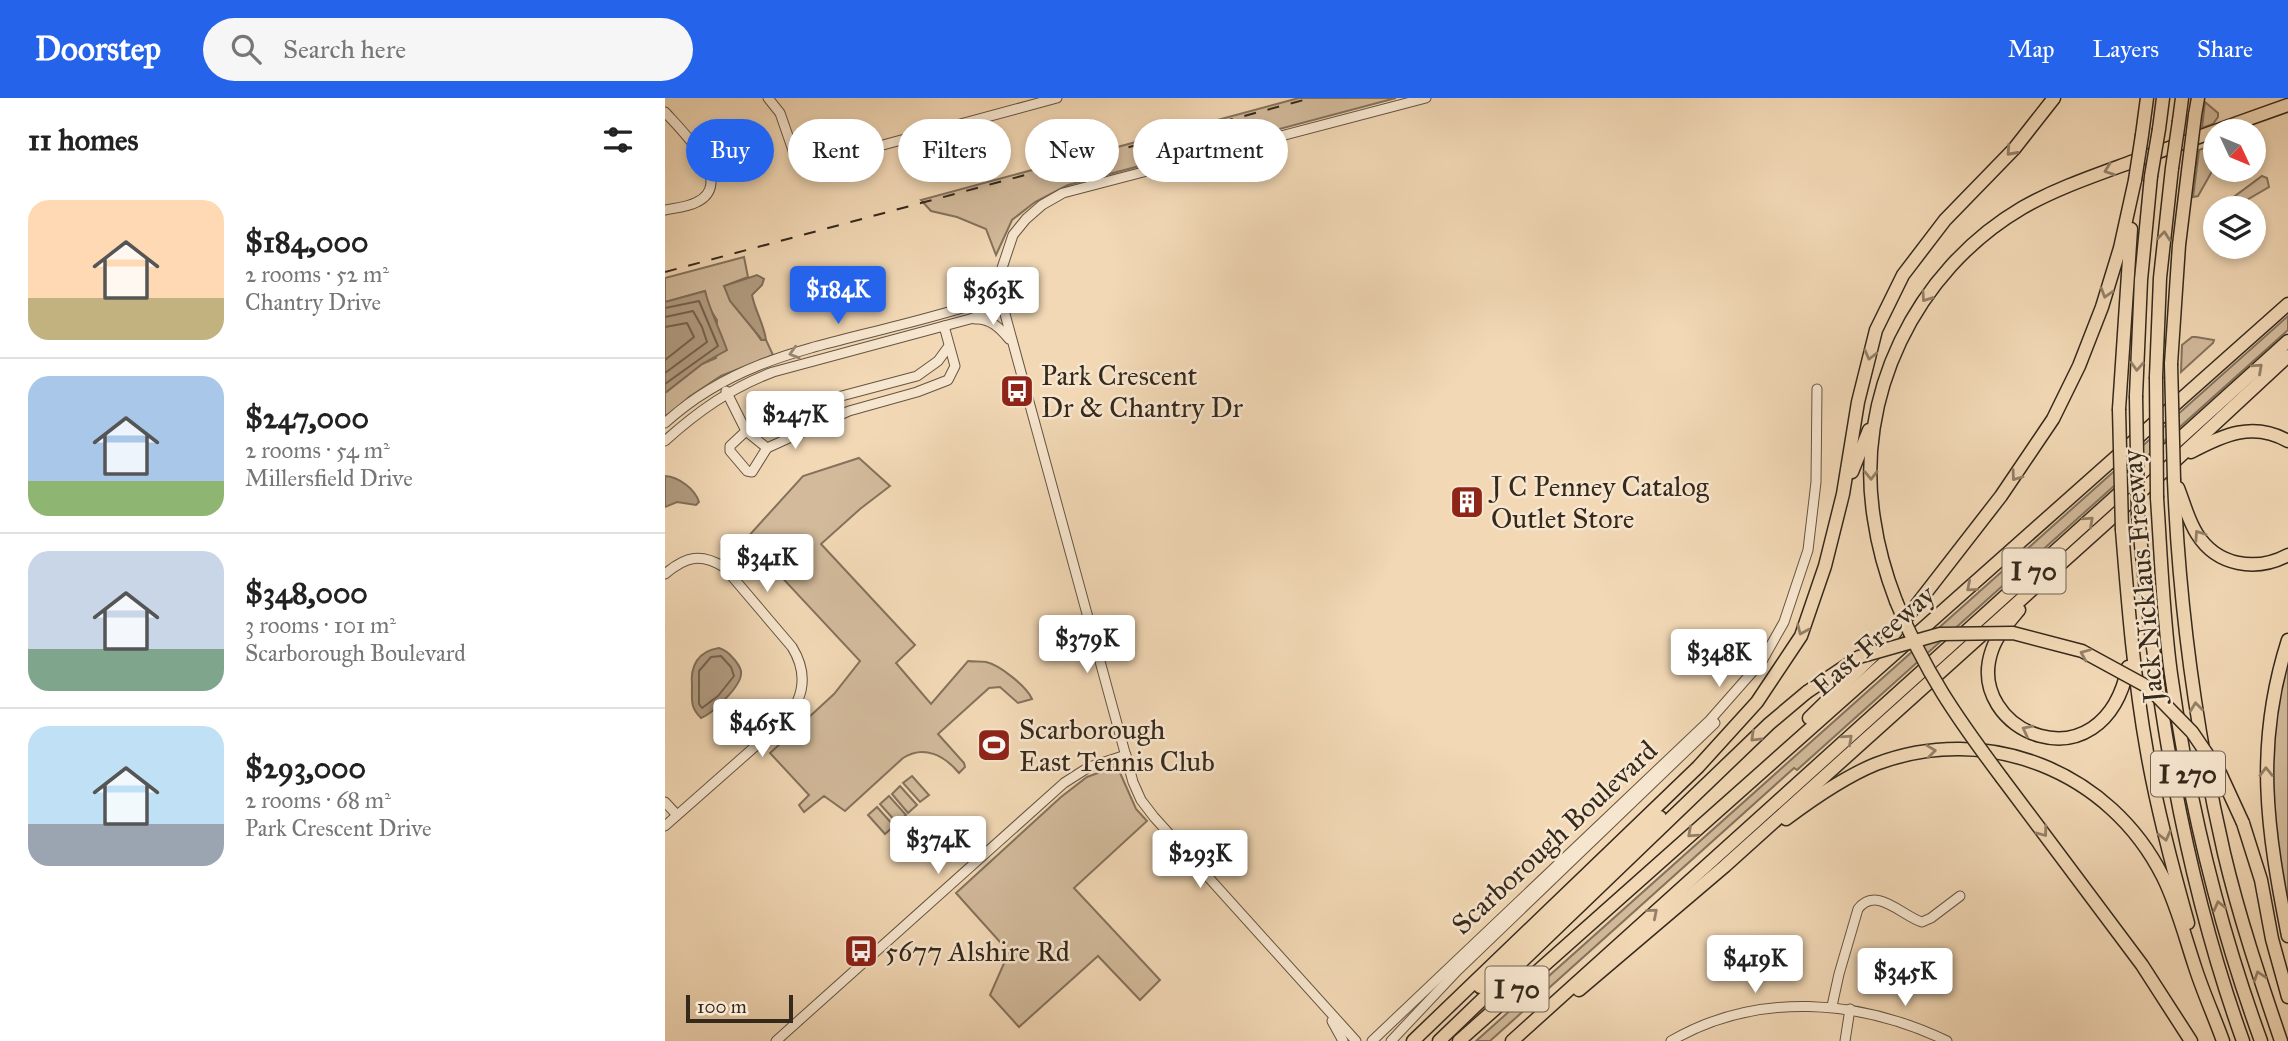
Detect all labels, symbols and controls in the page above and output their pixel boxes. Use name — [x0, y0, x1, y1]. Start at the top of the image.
search box — [203, 18, 693, 81]
text: Doorstep — [35, 29, 161, 69]
icon: search — [227, 30, 265, 68]
text: Search here — [283, 33, 406, 65]
text: Map — [2008, 34, 2055, 64]
text: Layers — [2093, 34, 2159, 64]
text: Share — [2197, 34, 2253, 64]
chip: Buy — [686, 119, 774, 182]
chip: Rent — [788, 119, 884, 182]
chip: Filters — [898, 119, 1011, 182]
chip: New — [1025, 119, 1119, 182]
chip: Apartment — [1133, 119, 1288, 182]
north arrow — [2203, 119, 2266, 182]
map controls — [2203, 119, 2266, 259]
icon: filters — [599, 121, 637, 159]
text: 11 homes — [28, 122, 139, 158]
one-way arrow — [2007, 143, 2020, 156]
one-way arrow — [2103, 162, 2115, 176]
button: layers — [2203, 196, 2266, 259]
text: $184,000 — [245, 224, 368, 260]
icon: home — [84, 228, 168, 312]
one-way arrow — [2156, 230, 2171, 241]
text: 2 rooms · 52 m² — [245, 260, 389, 288]
pin: $184K — [789, 266, 887, 326]
pin: $363K — [944, 268, 1042, 327]
text: $184K — [806, 275, 870, 303]
text: $363K — [963, 276, 1023, 304]
one-way arrow — [2100, 287, 2115, 299]
text: Chantry Drive — [245, 288, 381, 316]
one-way arrow — [1921, 290, 1934, 302]
one-way arrow — [788, 345, 800, 360]
one-way arrow — [1864, 349, 1878, 361]
place label: Park Crescent Dr & Chantry Dr — [1041, 358, 1244, 425]
one-way arrow — [2130, 361, 2145, 372]
one-way arrow — [2250, 364, 2263, 376]
bus stop icon: Park Crescent Dr & Chantry Dr — [998, 372, 1036, 410]
pin: $247K — [746, 392, 844, 451]
text: $247,000 — [245, 400, 369, 436]
text: $247K — [762, 400, 828, 428]
icon: home — [84, 404, 168, 488]
text: 2 rooms · 54 m² — [245, 436, 390, 464]
street label: Jack Nicklaus Freeway — [2114, 447, 2171, 707]
text: Millersfield Drive — [245, 464, 413, 492]
one-way arrow — [2012, 468, 2024, 481]
place label: J C Penney Catalog Outlet Store — [1488, 469, 1710, 536]
one-way arrow — [1863, 470, 1879, 480]
building icon: J C Penney Catalog Outlet Store — [1448, 483, 1486, 521]
one-way arrow — [2081, 517, 2094, 529]
one-way arrow — [2195, 530, 2207, 543]
pin: $341K — [718, 534, 816, 594]
text: $341K — [736, 543, 798, 571]
road number: I 70 — [2003, 548, 2065, 593]
text: $348,000 — [245, 575, 368, 611]
street label: East Freeway — [1804, 577, 1943, 703]
icon: home — [84, 579, 168, 663]
one-way arrow — [1966, 579, 1979, 591]
text: 3 rooms · 101 m² — [245, 611, 396, 639]
pin: $379K — [1038, 616, 1136, 675]
one-way arrow — [1797, 623, 1811, 635]
text: $379K — [1055, 624, 1119, 652]
pin: $348K — [1670, 630, 1768, 689]
text: $348K — [1687, 638, 1751, 666]
text: Scarborough Boulevard — [245, 639, 466, 667]
one-way arrow — [2080, 648, 2092, 662]
pin: $465K — [713, 700, 811, 759]
one-way arrow — [2189, 702, 2204, 713]
text: $465K — [729, 708, 795, 736]
place label: Scarborough East Tennis Club — [1019, 712, 1215, 779]
one-way arrow — [2022, 725, 2034, 739]
sports icon: Scarborough East Tennis Club — [975, 726, 1013, 764]
one-way arrow — [1751, 729, 1764, 742]
street label: Scarborough Boulevard — [1444, 733, 1665, 942]
one-way arrow — [1840, 735, 1853, 748]
one-way arrow — [1925, 743, 1937, 758]
text: $293,000 — [245, 750, 366, 786]
road number: I 270 — [2151, 752, 2225, 796]
icon: home — [84, 754, 168, 838]
one-way arrow — [2259, 766, 2274, 777]
text: 2 rooms · 68 m² — [245, 786, 391, 814]
text: Park Crescent Drive — [245, 814, 432, 842]
pin: $374K — [889, 816, 987, 876]
one-way arrow — [1687, 824, 1700, 837]
one-way arrow — [2034, 824, 2047, 837]
text: $374K — [906, 825, 970, 853]
pin: $293K — [1151, 830, 1249, 890]
one-way arrow — [2157, 830, 2171, 842]
text: $293K — [1168, 839, 1232, 867]
one-way arrow — [2213, 900, 2227, 912]
one-way arrow — [1645, 909, 1658, 921]
bus stop icon: 5677 Alshire Rd — [842, 932, 880, 970]
place label: 5677 Alshire Rd — [885, 934, 1070, 969]
pin: $419K — [1706, 936, 1804, 995]
text: $419K — [1723, 944, 1787, 972]
pin: $345K — [1856, 948, 1954, 1008]
text: $345K — [1874, 957, 1936, 985]
road number: I 70 — [1485, 967, 1549, 1012]
one-way arrow — [2253, 971, 2267, 983]
scale bar — [686, 992, 793, 1024]
text: 100 m — [697, 995, 747, 1018]

